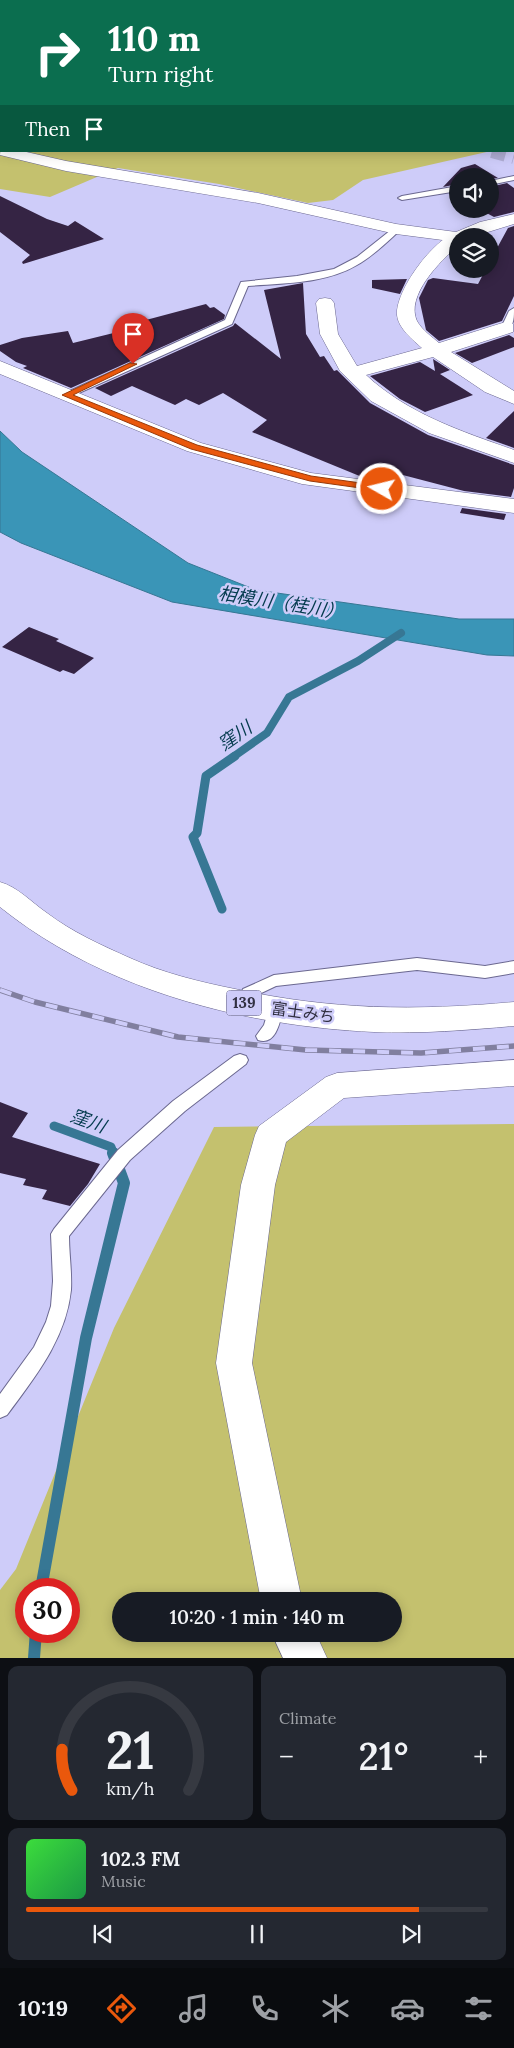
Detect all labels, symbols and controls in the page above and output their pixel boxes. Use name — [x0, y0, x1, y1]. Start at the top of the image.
text: 110 m — [108, 16, 200, 61]
icon: right — [25, 20, 90, 85]
text: Turn right — [108, 60, 213, 88]
icon: arrive — [80, 115, 108, 143]
text: Then — [25, 117, 70, 141]
map controls — [449, 168, 499, 278]
button: sound — [449, 168, 499, 218]
button: layers — [449, 228, 499, 278]
pin — [112, 313, 154, 364]
icon: arrive — [119, 320, 147, 348]
position arrow — [355, 462, 407, 514]
water label: 相模川（桂川） — [217, 581, 345, 624]
water label: 窪川 — [213, 715, 258, 755]
road number: 139 — [226, 990, 262, 1016]
street label: 富士みち — [270, 998, 336, 1026]
water label: 窪川 — [67, 1104, 111, 1138]
speed limit sign: 30 — [15, 1578, 80, 1643]
text: 10:20 · 1 min · 140 m — [170, 1605, 344, 1629]
text: Climate — [279, 1708, 336, 1728]
text: 21 — [106, 1717, 155, 1783]
text: 21° — [358, 1732, 409, 1780]
text: − — [279, 1739, 294, 1775]
text: + — [473, 1739, 488, 1775]
text: km/h — [106, 1777, 155, 1800]
text: 102.3 FM — [101, 1847, 180, 1871]
text: Music — [101, 1871, 146, 1891]
icon: previous — [89, 1920, 117, 1948]
icon: pause — [243, 1920, 271, 1948]
icon: next — [397, 1920, 425, 1948]
icon: directions — [104, 1991, 139, 2026]
icon: music — [176, 1991, 211, 2026]
icon: phone — [247, 1991, 282, 2026]
icon: climate — [318, 1991, 353, 2026]
icon: car — [390, 1991, 425, 2026]
icon: filters — [461, 1991, 496, 2026]
text: 10:19 — [18, 1994, 68, 2022]

